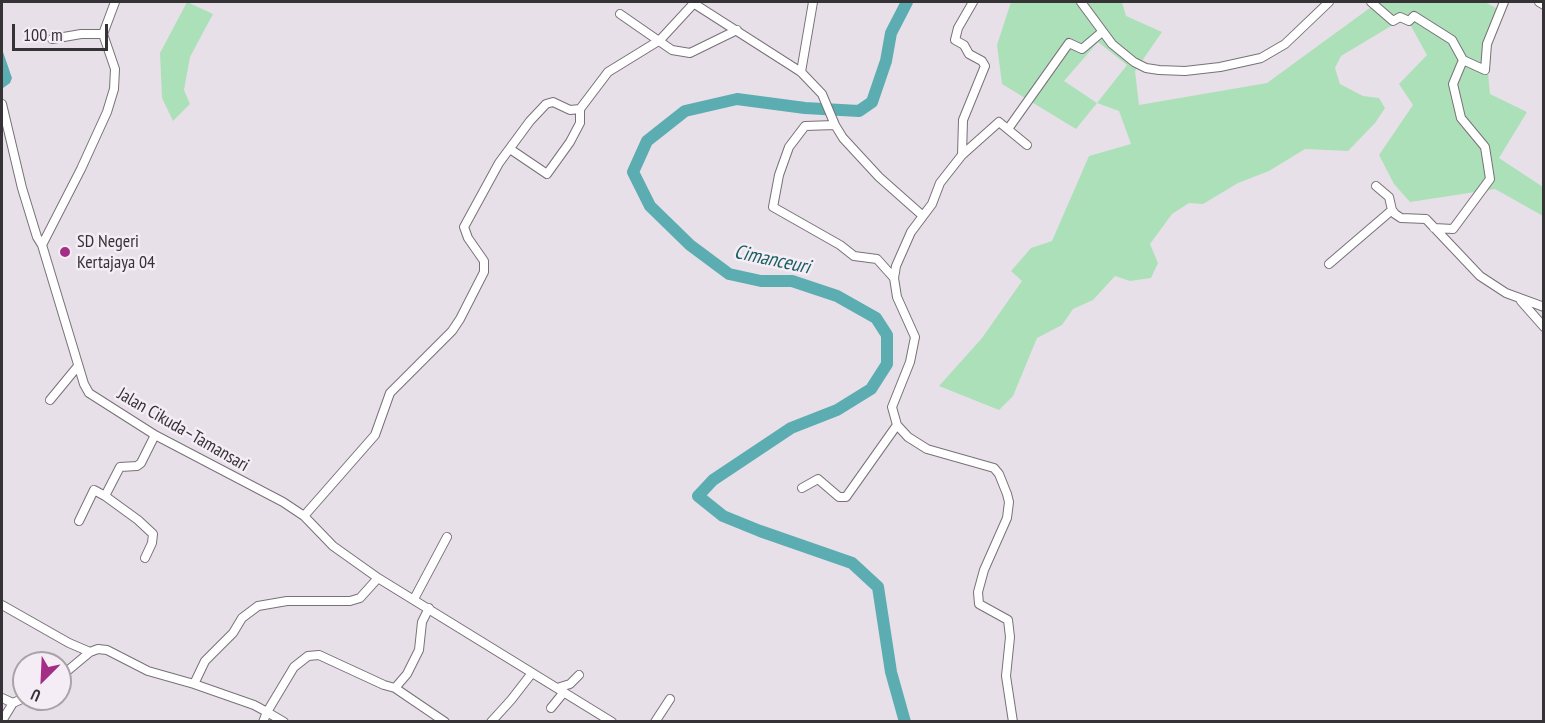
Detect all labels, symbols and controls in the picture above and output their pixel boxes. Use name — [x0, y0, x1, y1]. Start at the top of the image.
scale bar — [15, 12, 111, 50]
text: 100 m — [23, 23, 63, 46]
place label: SD Negeri Kertajaya 04 — [77, 231, 155, 274]
water label: Cimanceuri — [732, 240, 812, 280]
marker: SD Negeri Kertajaya 04 — [58, 245, 72, 259]
street label: Jalan Cikuda–Tamansari — [113, 384, 253, 476]
north arrow — [12, 651, 72, 711]
text: U — [28, 685, 43, 706]

